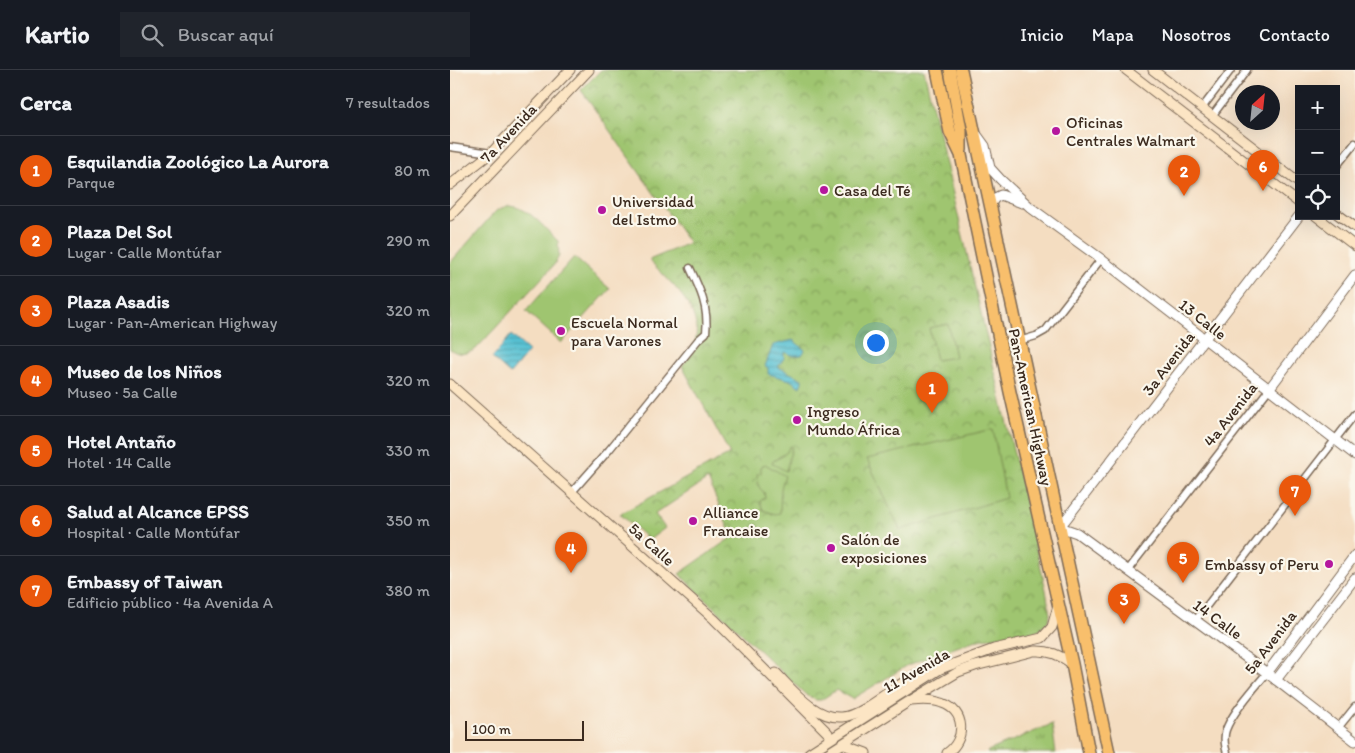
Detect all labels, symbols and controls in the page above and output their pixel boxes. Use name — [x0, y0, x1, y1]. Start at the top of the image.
search box — [120, 12, 470, 57]
text: Kartio — [25, 20, 90, 49]
icon: search — [138, 21, 166, 49]
text: Buscar aquí — [178, 23, 274, 46]
text: Inicio — [1020, 24, 1064, 46]
text: Mapa — [1092, 24, 1134, 46]
text: Nosotros — [1162, 24, 1231, 46]
text: Contacto — [1259, 24, 1330, 46]
north arrow — [1235, 85, 1280, 130]
map controls — [1295, 85, 1340, 220]
button: + — [1295, 85, 1340, 130]
text: Cerca — [20, 90, 72, 115]
text: 7 resultados — [346, 93, 430, 112]
street label: 7a Avenida — [476, 99, 541, 167]
place label: Oficinas Centrales Walmart — [1066, 113, 1195, 150]
marker: Oficinas Centrales Walmart — [1050, 125, 1062, 137]
button: − — [1295, 130, 1340, 175]
text: Esquilandia Zoológico La Aurora — [67, 150, 329, 173]
pin: 6 — [1247, 150, 1279, 191]
pin: 2 — [1168, 155, 1200, 196]
text: 1 — [32, 161, 40, 180]
text: 80 m — [394, 161, 430, 180]
text: Parque — [67, 173, 115, 192]
button: locate — [1295, 175, 1340, 220]
place label: Casa del Té — [834, 181, 911, 200]
marker: Casa del Té — [818, 184, 830, 196]
place label: Universidad del Istmo — [612, 192, 694, 229]
marker: Universidad del Istmo — [596, 204, 608, 216]
text: Plaza Del Sol — [67, 220, 172, 243]
text: 2 — [32, 231, 40, 250]
text: 290 m — [386, 231, 430, 250]
text: Lugar · Calle Montúfar — [67, 243, 222, 262]
text: Plaza Asadis — [67, 290, 170, 313]
street label: 13 Calle — [1175, 295, 1230, 344]
text: 3 — [32, 301, 40, 320]
text: 320 m — [386, 301, 430, 320]
text: Lugar · Pan-American Highway — [67, 313, 277, 332]
place label: Escuela Normal para Varones — [571, 313, 678, 350]
marker: Escuela Normal para Varones — [555, 325, 567, 337]
street label: Pan-American Highway — [1005, 327, 1057, 488]
street label: 3a Avenida — [1138, 327, 1199, 399]
your location — [863, 330, 889, 356]
text: Museo de los Niños — [67, 360, 222, 383]
text: 4 — [31, 371, 41, 390]
text: 320 m — [386, 371, 430, 390]
pin: 1 — [916, 372, 948, 413]
street label: 4a Avenida — [1199, 378, 1262, 450]
text: Museo · 5a Calle — [67, 383, 178, 402]
place label: Ingreso Mundo África — [807, 402, 901, 439]
marker: Ingreso Mundo África — [791, 414, 803, 426]
text: Hotel Antaño — [67, 430, 176, 453]
text: 5 — [32, 441, 40, 460]
text: 330 m — [386, 441, 430, 460]
text: Hotel · 14 Calle — [67, 453, 171, 472]
pin: 7 — [1279, 475, 1311, 516]
text: Salud al Alcance EPSS — [67, 500, 249, 523]
place label: Alliance Francaise — [703, 503, 768, 540]
text: 6 — [32, 511, 40, 530]
text: 350 m — [386, 511, 430, 530]
marker: Alliance Francaise — [687, 515, 699, 527]
street label: 5a Calle — [625, 519, 679, 570]
text: Hospital · Calle Montúfar — [67, 523, 240, 542]
place label: Salón de exposiciones — [841, 530, 927, 567]
pin: 4 — [555, 532, 587, 573]
marker: Salón de exposiciones — [825, 542, 837, 554]
pin: 5 — [1167, 542, 1199, 583]
place label: Embassy of Peru — [1205, 555, 1319, 574]
marker: Embassy of Peru — [1323, 558, 1335, 570]
text: Embassy of Taiwan — [67, 570, 222, 593]
text: 7 — [32, 581, 40, 600]
text: 380 m — [386, 581, 430, 600]
pin: 3 — [1108, 583, 1140, 624]
text: Edificio público · 4a Avenida A — [67, 593, 273, 612]
street label: 14 Calle — [1190, 595, 1246, 644]
street label: 5a Avenida — [1240, 606, 1301, 678]
street label: 11 Avenida — [880, 644, 953, 697]
scale bar — [465, 718, 584, 741]
text: 100 m — [472, 721, 511, 738]

